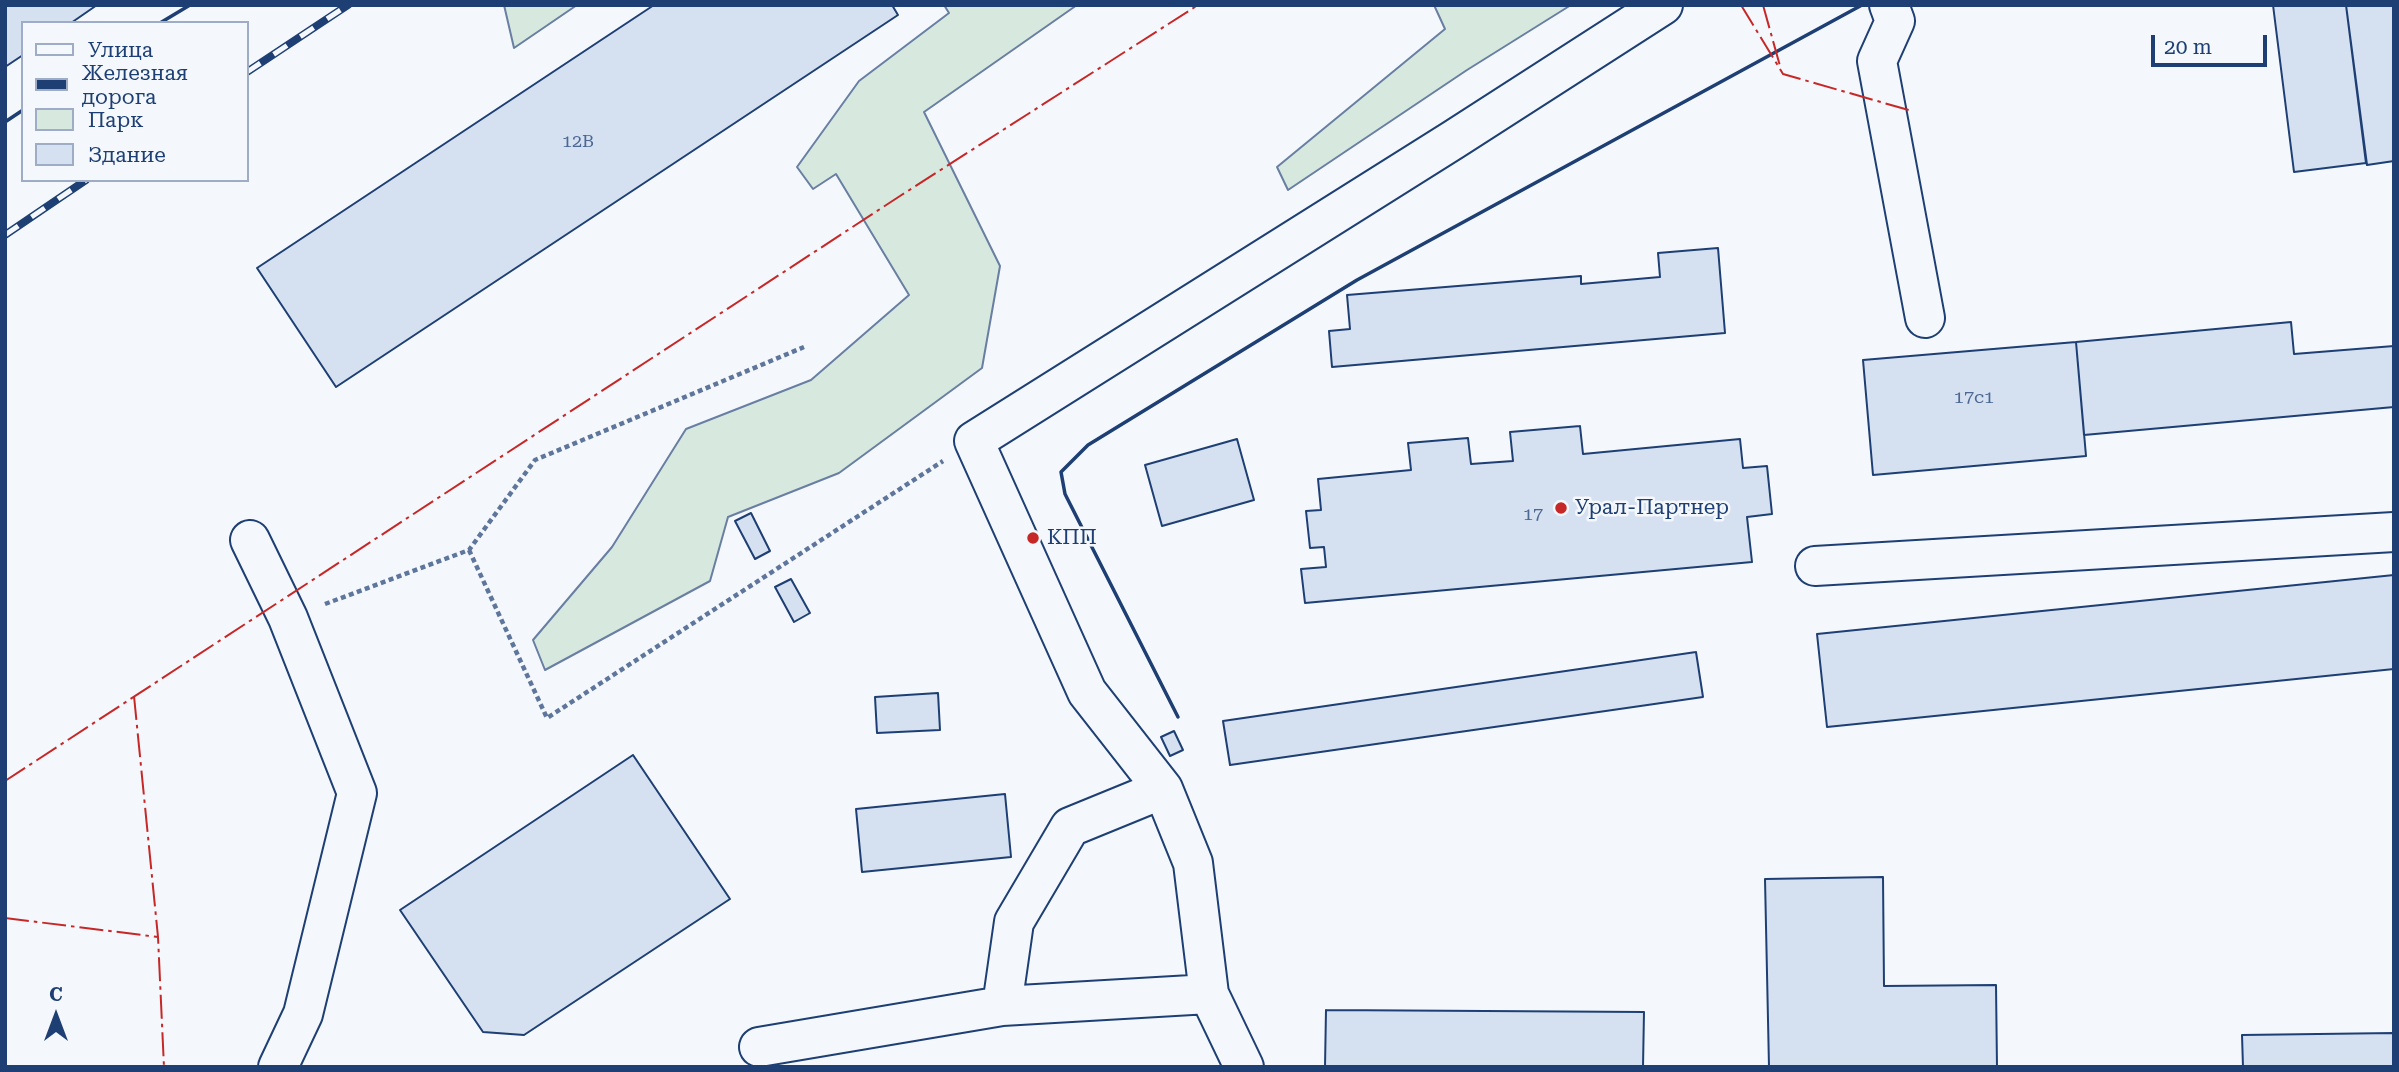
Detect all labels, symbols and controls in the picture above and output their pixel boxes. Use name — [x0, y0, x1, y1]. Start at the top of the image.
legend — [21, 21, 248, 182]
scale bar — [2154, 21, 2270, 65]
text: 20 m — [2164, 35, 2212, 59]
text: Улица — [88, 38, 153, 62]
text: Железная дорога — [82, 61, 188, 109]
text: Парк — [88, 108, 144, 132]
house number: 12В — [562, 131, 594, 153]
text: Здание — [88, 143, 166, 167]
house number: 17с1 — [1954, 387, 1994, 409]
place label: Урал-Партнер — [1575, 495, 1729, 521]
marker: Урал-Партнер — [1553, 500, 1569, 516]
house number: 17 — [1523, 504, 1543, 526]
place label: КПП — [1047, 525, 1097, 551]
marker: КПП — [1025, 530, 1041, 546]
north arrow — [21, 981, 91, 1051]
text: С — [49, 983, 63, 1006]

